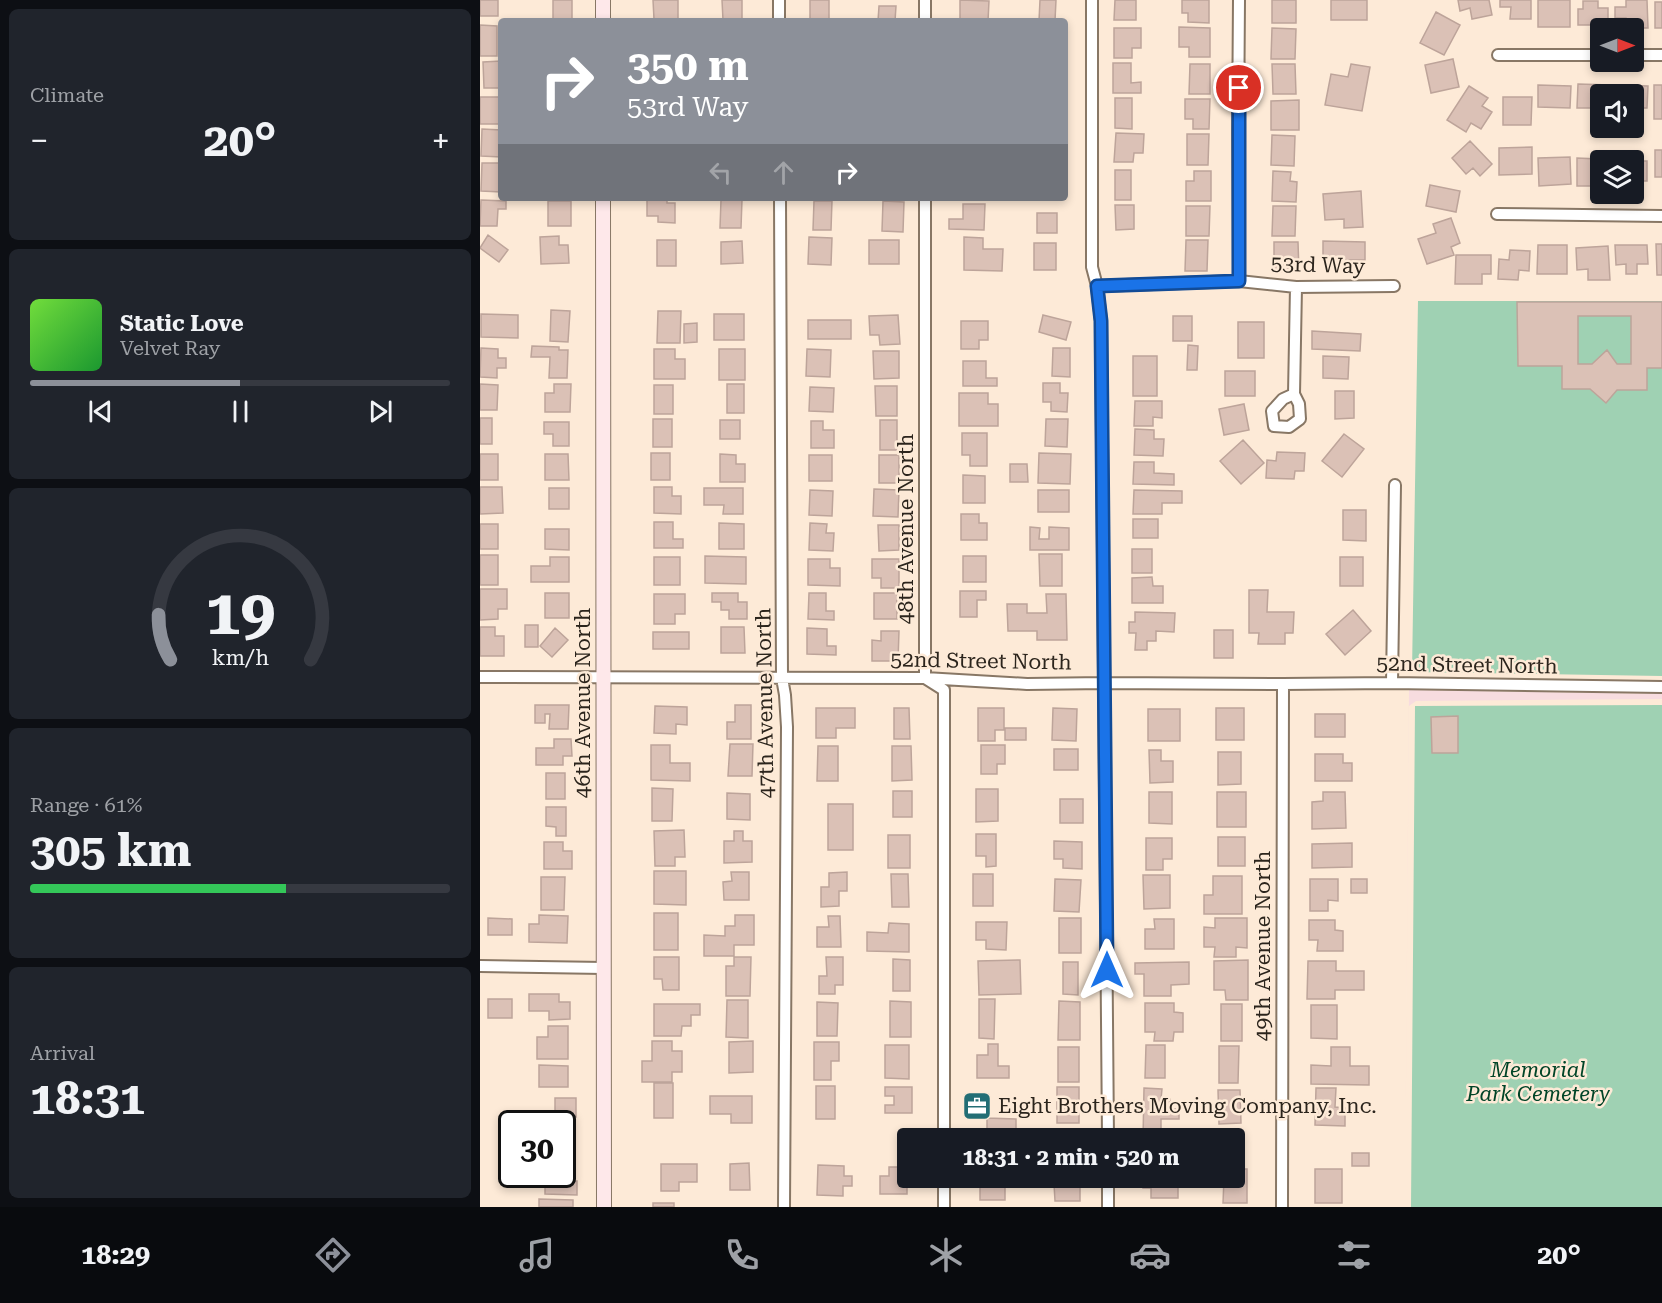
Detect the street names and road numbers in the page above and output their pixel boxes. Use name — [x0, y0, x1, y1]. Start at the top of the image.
street label: 53rd Way — [1270, 251, 1366, 279]
street label: 48th Avenue North — [894, 433, 918, 624]
street label: 46th Avenue North — [571, 607, 595, 798]
street label: 47th Avenue North — [751, 607, 779, 799]
street label: 52nd Street North — [890, 647, 1072, 675]
street label: 52nd Street North — [1376, 651, 1558, 679]
street label: 49th Avenue North — [1251, 850, 1275, 1041]

